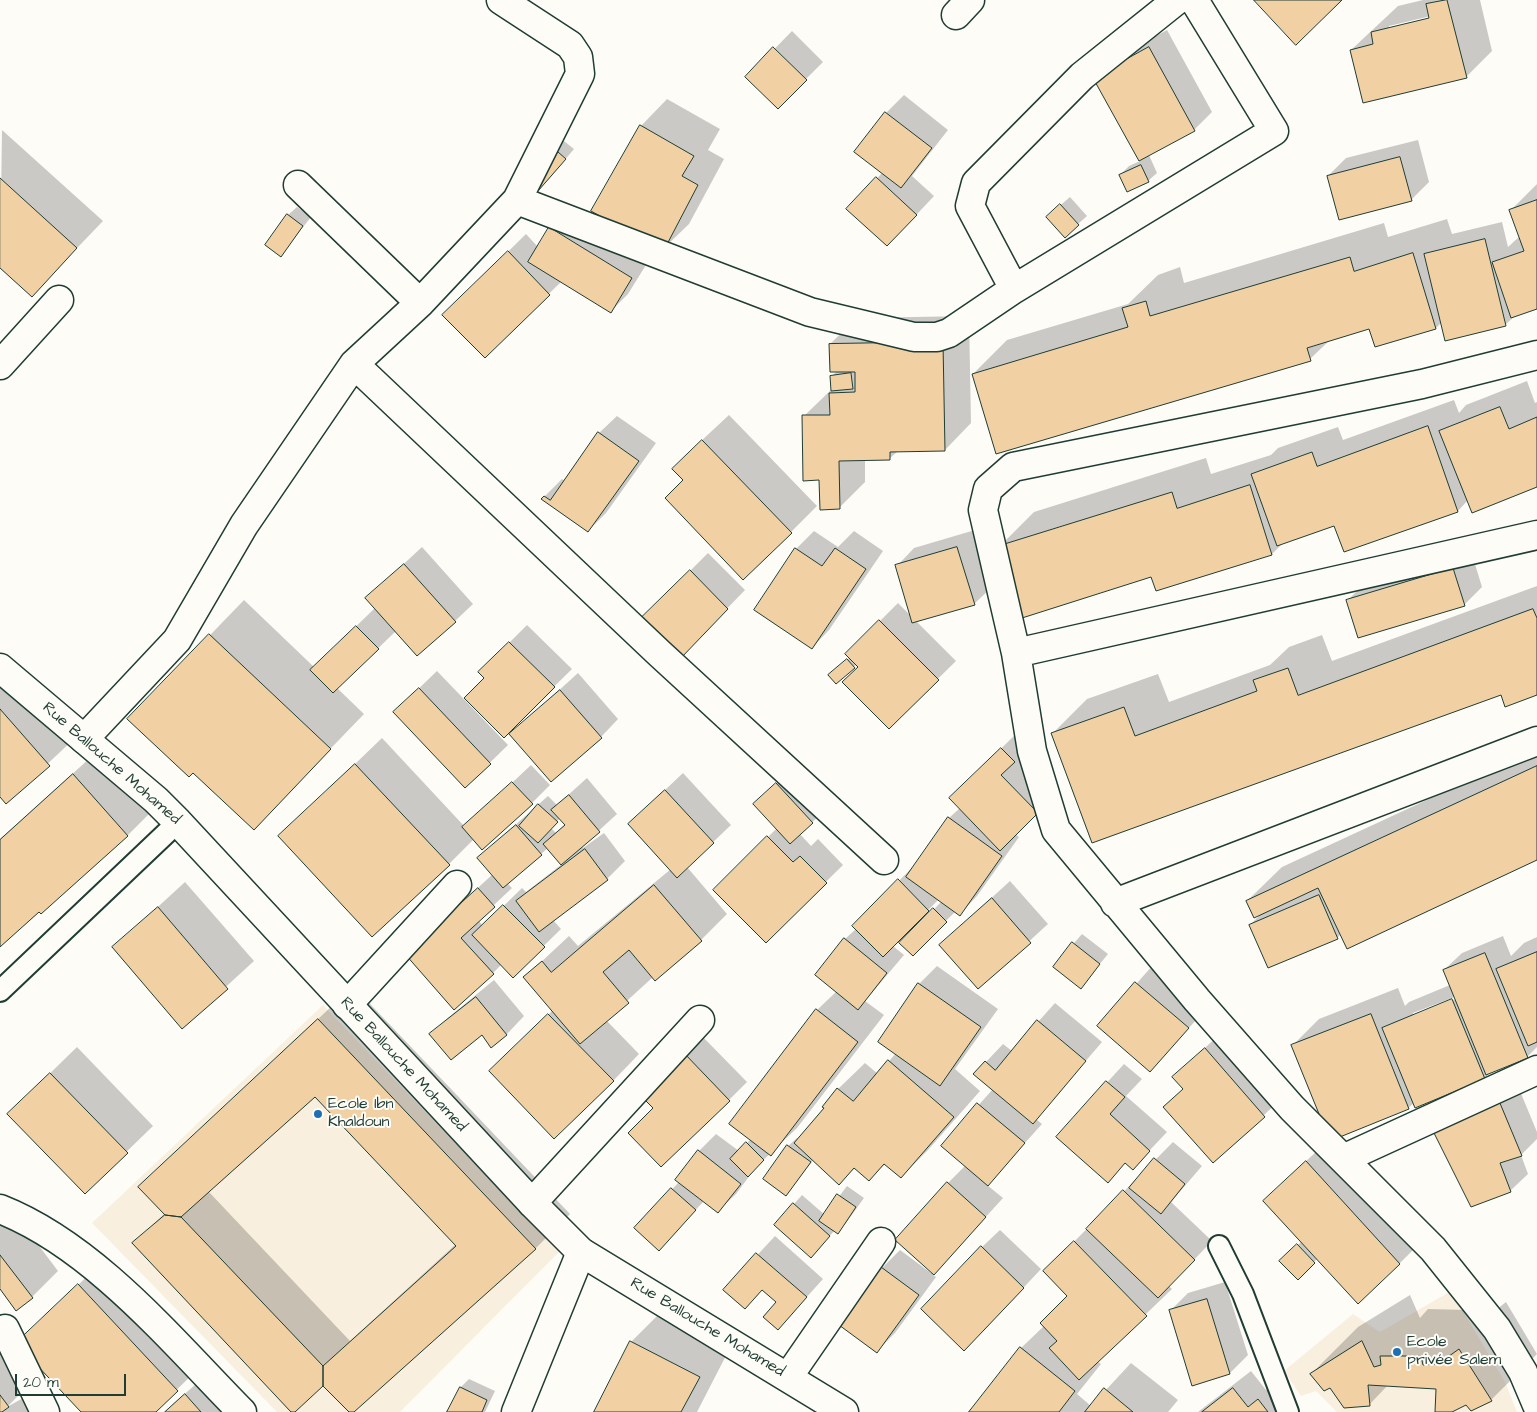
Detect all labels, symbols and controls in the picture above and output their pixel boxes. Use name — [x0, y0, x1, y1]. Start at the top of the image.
street label: Rue Ballouche Mohamed — [38, 699, 184, 829]
street label: Rue Ballouche Mohamed — [336, 994, 470, 1136]
place label: Ecole Ibn Khaldoun — [328, 1095, 394, 1133]
marker: Ecole Ibn Khaldoun — [312, 1108, 324, 1120]
street label: Rue Ballouche Mohamed — [626, 1274, 788, 1382]
place label: Ecole privée Salem — [1407, 1333, 1501, 1371]
marker: Ecole privée Salem — [1391, 1346, 1403, 1358]
scale bar — [18, 1364, 129, 1396]
text: 20 m — [23, 1372, 59, 1393]

